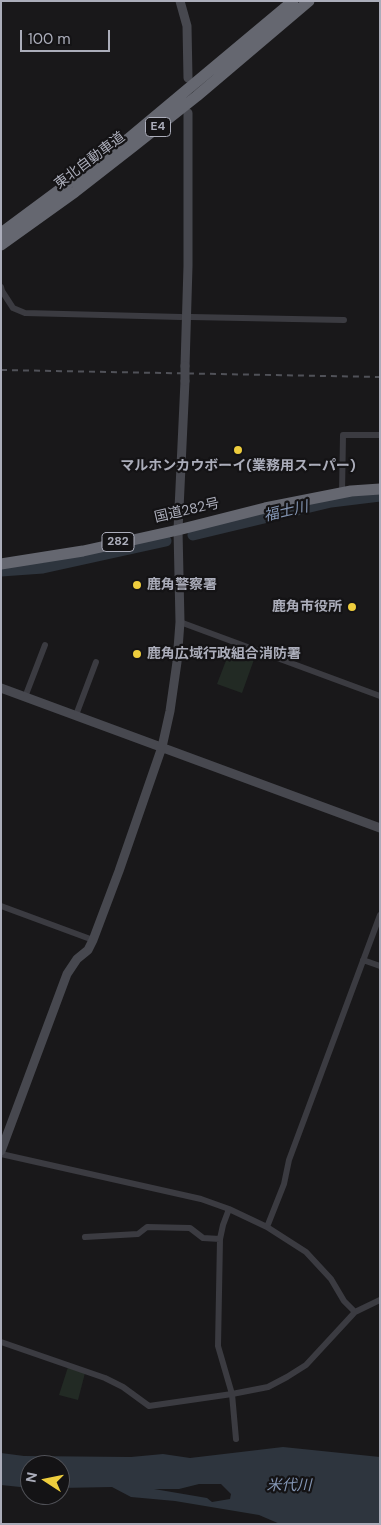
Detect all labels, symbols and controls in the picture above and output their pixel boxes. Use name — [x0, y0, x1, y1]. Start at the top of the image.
scale bar — [22, 20, 112, 52]
text: 100 m — [28, 29, 71, 49]
road number: E4 — [146, 118, 170, 136]
street label: 東北自動車道 — [51, 129, 129, 193]
marker: マルホンカウボーイ(業務用スーパー) — [232, 444, 244, 456]
place label: マルホンカウボーイ(業務用スーパー) — [120, 458, 356, 474]
street label: 国道282号 — [153, 495, 221, 527]
water label: 福士川 — [262, 498, 310, 526]
road number: 282 — [102, 532, 134, 552]
place label: 鹿角警察署 — [147, 577, 217, 593]
marker: 鹿角警察署 — [131, 579, 143, 591]
place label: 鹿角市役所 — [272, 599, 342, 615]
marker: 鹿角市役所 — [346, 601, 358, 613]
place label: 鹿角広域行政組合消防署 — [147, 646, 301, 662]
marker: 鹿角広域行政組合消防署 — [131, 648, 143, 660]
north arrow — [20, 1455, 70, 1505]
text: N — [21, 1471, 41, 1484]
water label: 米代川 — [267, 1477, 311, 1495]

